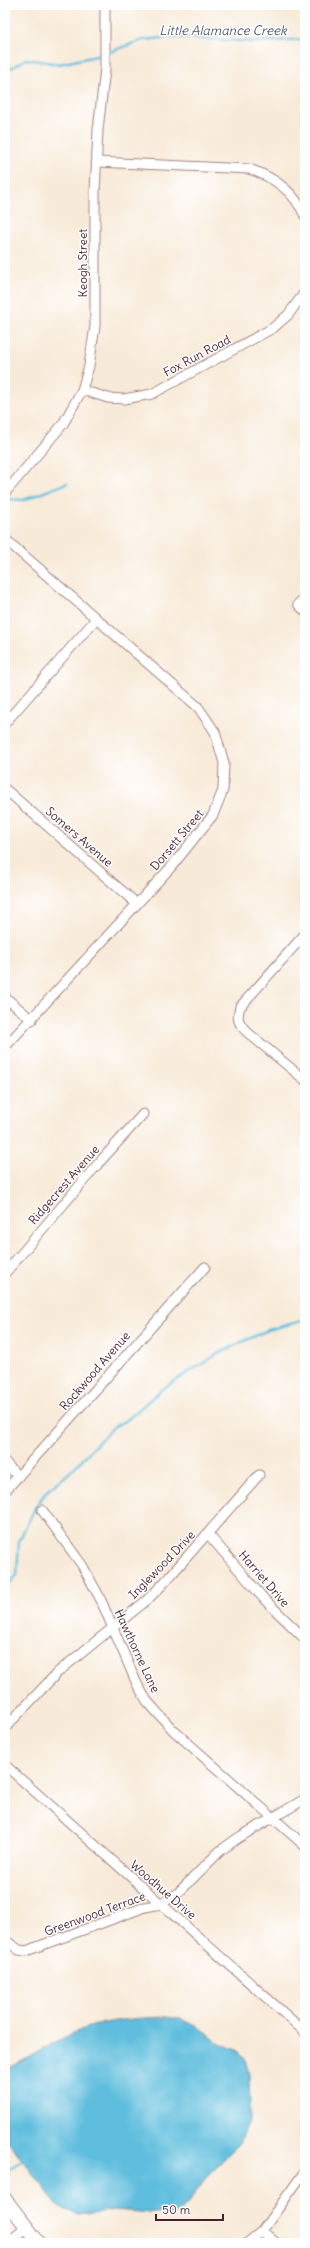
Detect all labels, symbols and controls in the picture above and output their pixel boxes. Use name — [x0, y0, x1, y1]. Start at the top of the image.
water label: Little Alamance Creek — [159, 22, 288, 39]
street label: Keogh Street — [75, 229, 90, 297]
street label: Fox Run Road — [161, 332, 233, 380]
street label: Somers Avenue — [43, 803, 116, 870]
street label: Dorsett Street — [147, 806, 206, 873]
street label: Ridgecrest Avenue — [25, 1142, 102, 1227]
street label: Rockwood Avenue — [56, 1328, 133, 1413]
street label: Inglewood Drive — [125, 1527, 198, 1602]
street label: Harriet Drive — [236, 1547, 293, 1610]
street label: Hawthorne Lane — [112, 1607, 163, 1695]
street label: Woodhue Drive — [127, 1857, 199, 1922]
street label: Greenwood Terrace — [42, 1888, 147, 1939]
scale bar — [156, 2196, 223, 2222]
text: 50 m — [162, 2202, 191, 2217]

